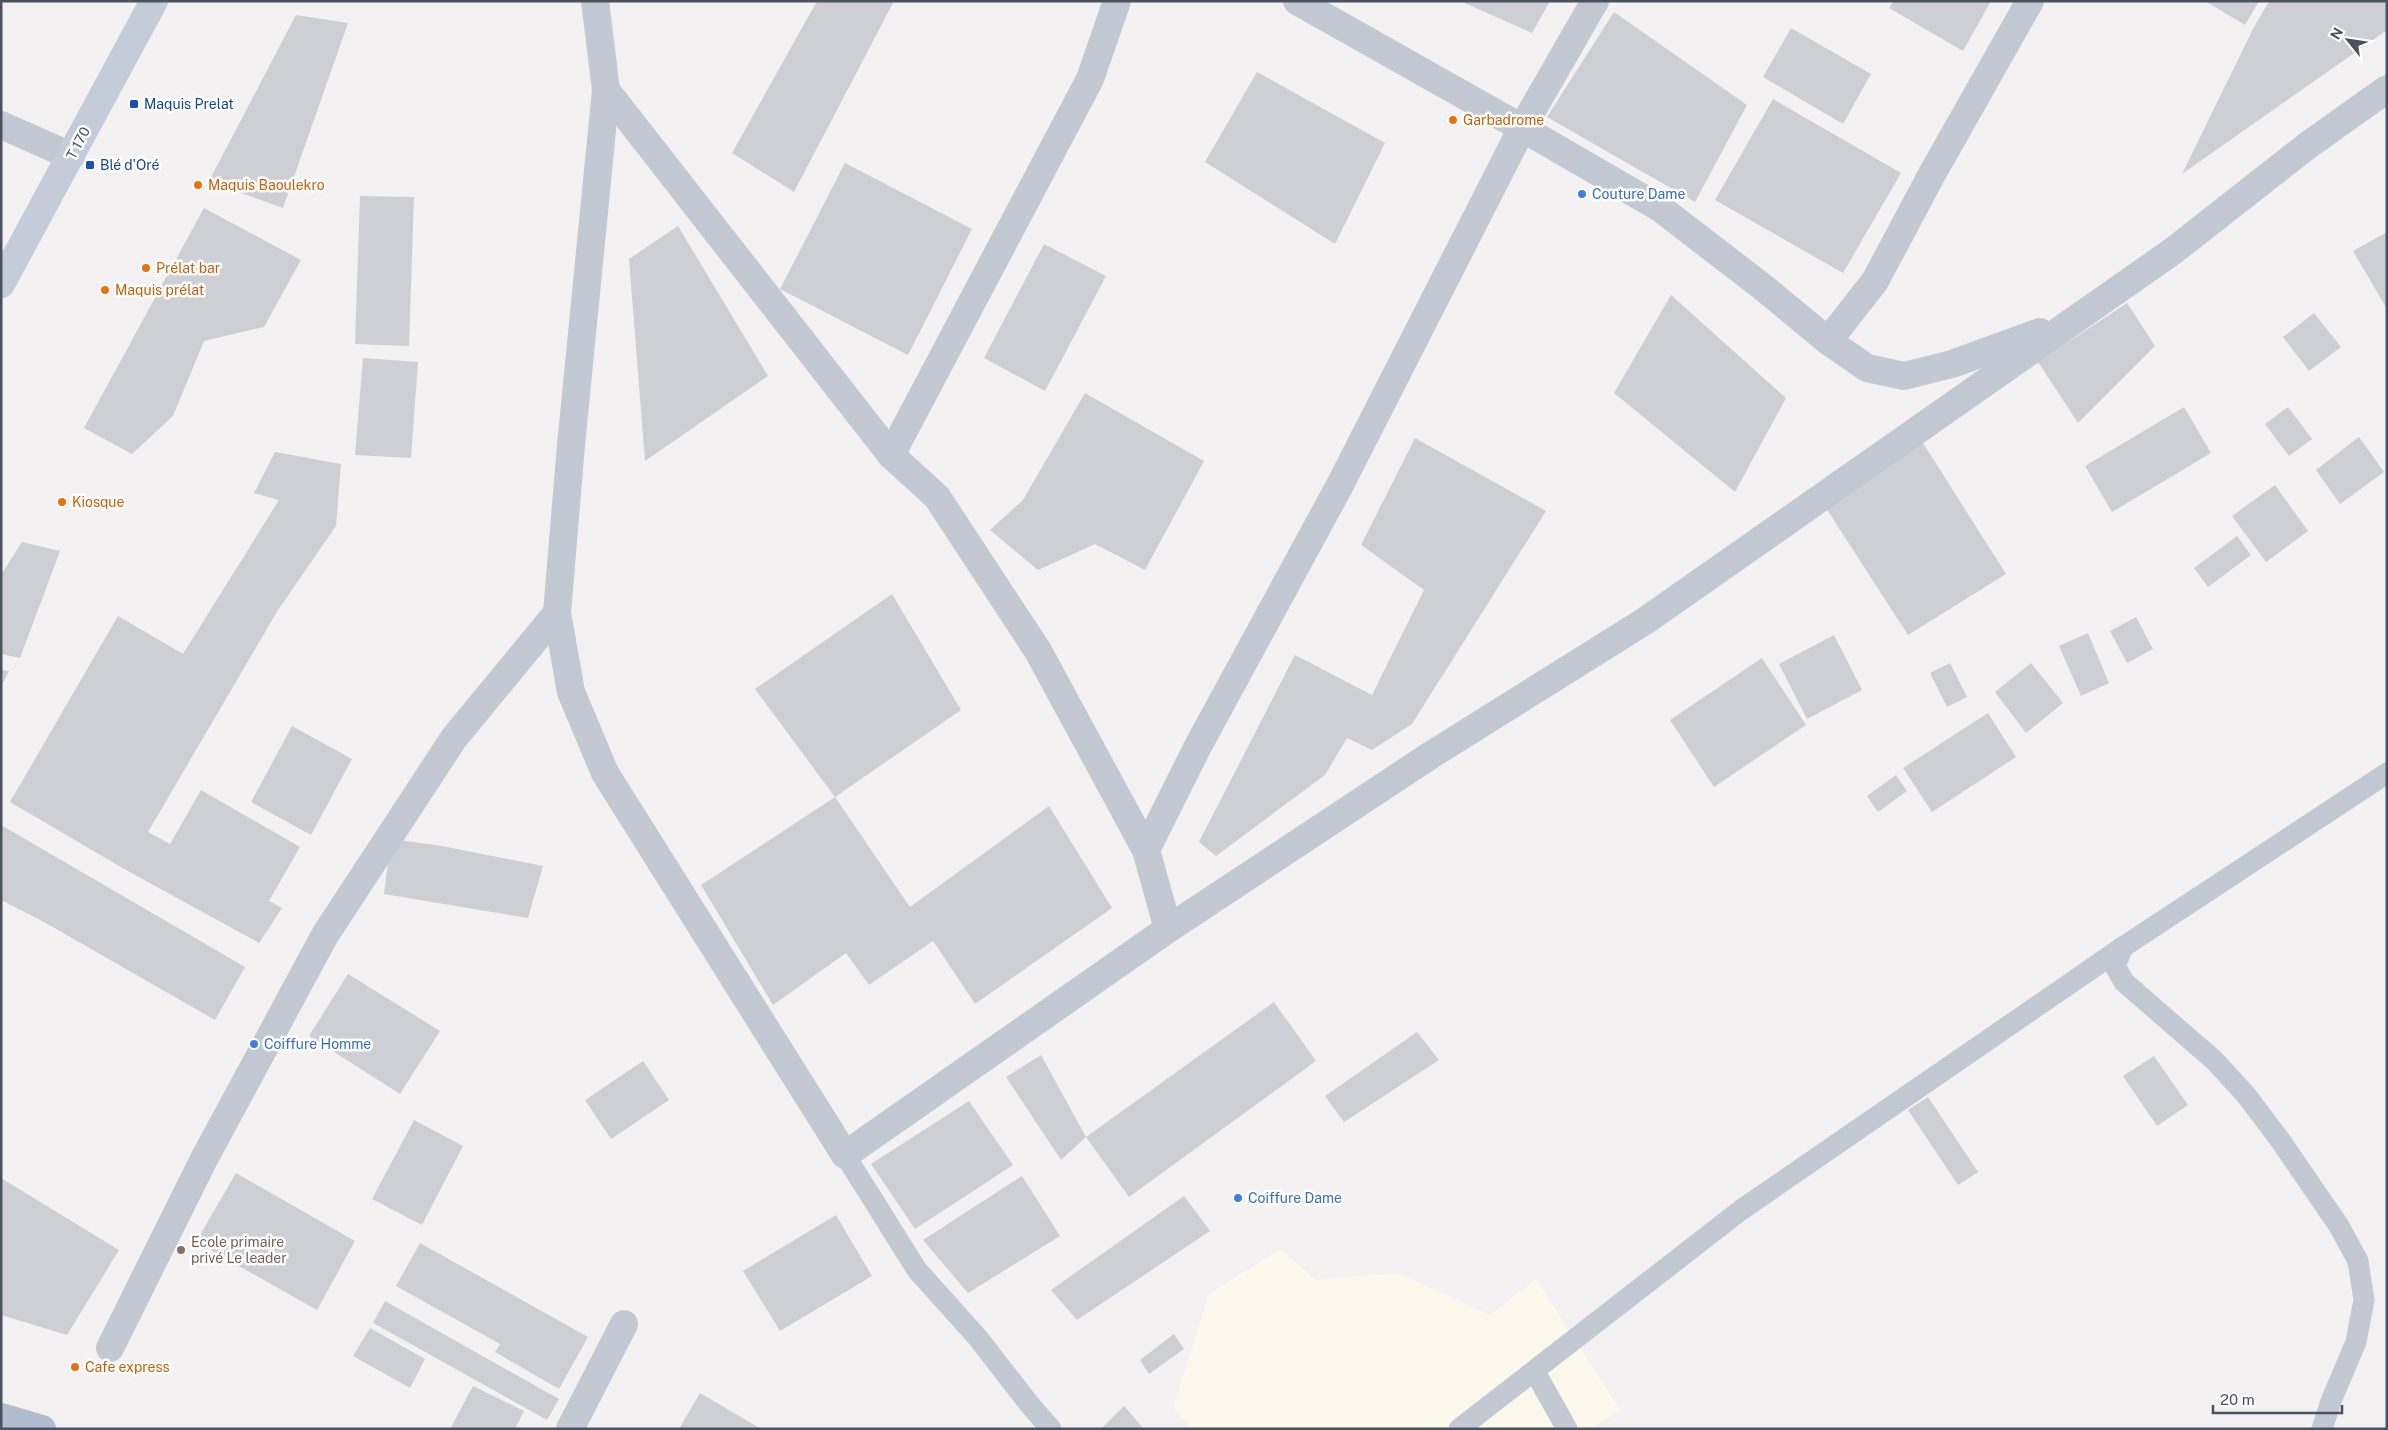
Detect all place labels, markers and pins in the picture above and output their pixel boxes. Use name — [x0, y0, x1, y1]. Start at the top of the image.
place label: Maquis Prelat — [144, 96, 234, 112]
marker: Maquis Prelat — [128, 98, 140, 110]
place label: Garbadrome — [1463, 112, 1544, 128]
marker: Garbadrome — [1447, 114, 1459, 126]
place label: Blé d'Oré — [100, 157, 160, 173]
marker: Blé d'Oré — [84, 159, 96, 171]
place label: Maquis Baoulekro — [208, 177, 325, 193]
marker: Maquis Baoulekro — [192, 179, 204, 191]
place label: Couture Dame — [1592, 186, 1685, 202]
marker: Couture Dame — [1576, 188, 1588, 200]
place label: Prélat bar — [156, 260, 220, 276]
marker: Prélat bar — [140, 262, 152, 274]
place label: Maquis prélat — [115, 282, 204, 298]
marker: Maquis prélat — [99, 284, 111, 296]
place label: Kiosque — [72, 494, 124, 510]
marker: Kiosque — [56, 496, 68, 508]
place label: Coiffure Homme — [264, 1036, 371, 1052]
marker: Coiffure Homme — [248, 1038, 260, 1050]
place label: Coiffure Dame — [1248, 1190, 1342, 1206]
marker: Coiffure Dame — [1232, 1192, 1244, 1204]
place label: Ecole primaire privé Le leader — [191, 1234, 287, 1266]
marker: Ecole primaire privé Le leader — [175, 1244, 187, 1256]
place label: Cafe express — [85, 1359, 170, 1375]
marker: Cafe express — [69, 1361, 81, 1373]

